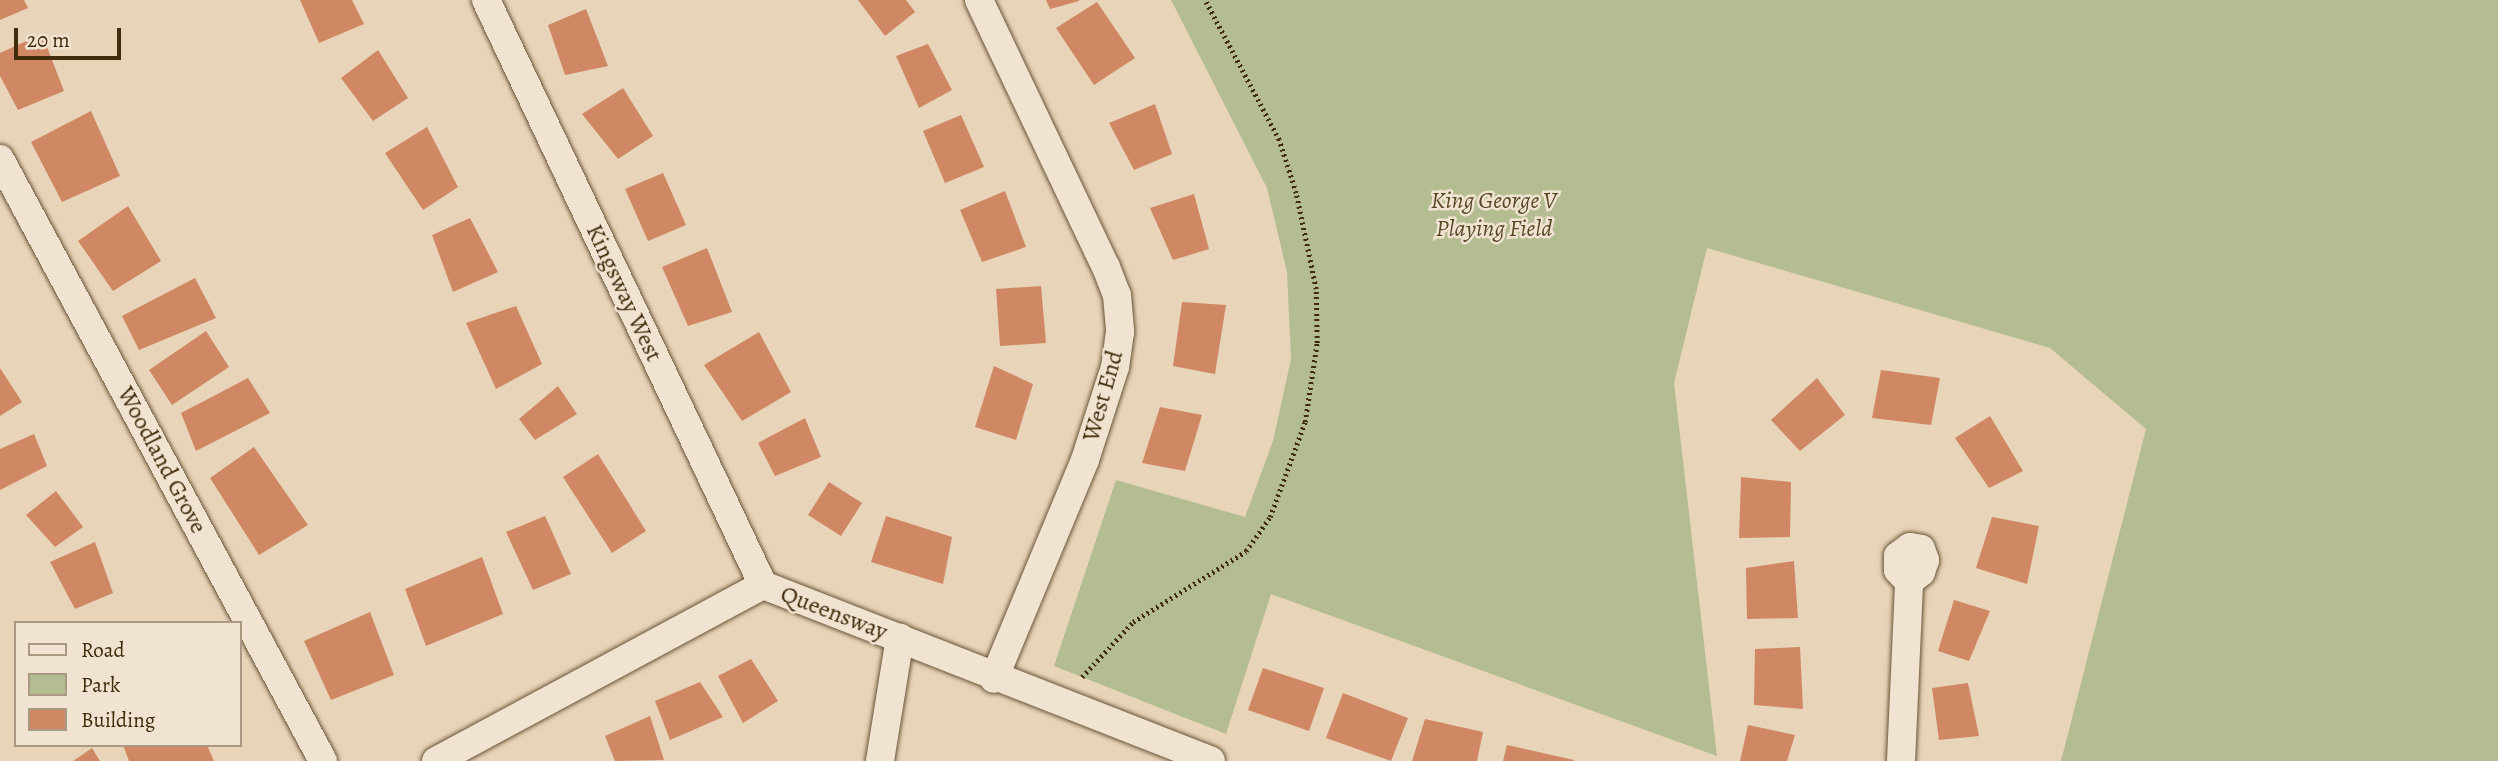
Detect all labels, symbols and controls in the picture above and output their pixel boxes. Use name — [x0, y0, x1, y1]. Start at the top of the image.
scale bar — [18, 14, 124, 58]
text: 20 m — [27, 26, 70, 54]
park label: King George V Playing Field — [1431, 187, 1557, 243]
street label: Kingsway West — [580, 220, 668, 366]
street label: West End — [1076, 347, 1130, 445]
street label: Woodland Grove — [111, 382, 213, 538]
street label: Queensway — [777, 579, 891, 647]
legend — [14, 621, 242, 747]
text: Road — [81, 636, 125, 664]
text: Park — [81, 671, 120, 699]
text: Building — [81, 706, 155, 734]

